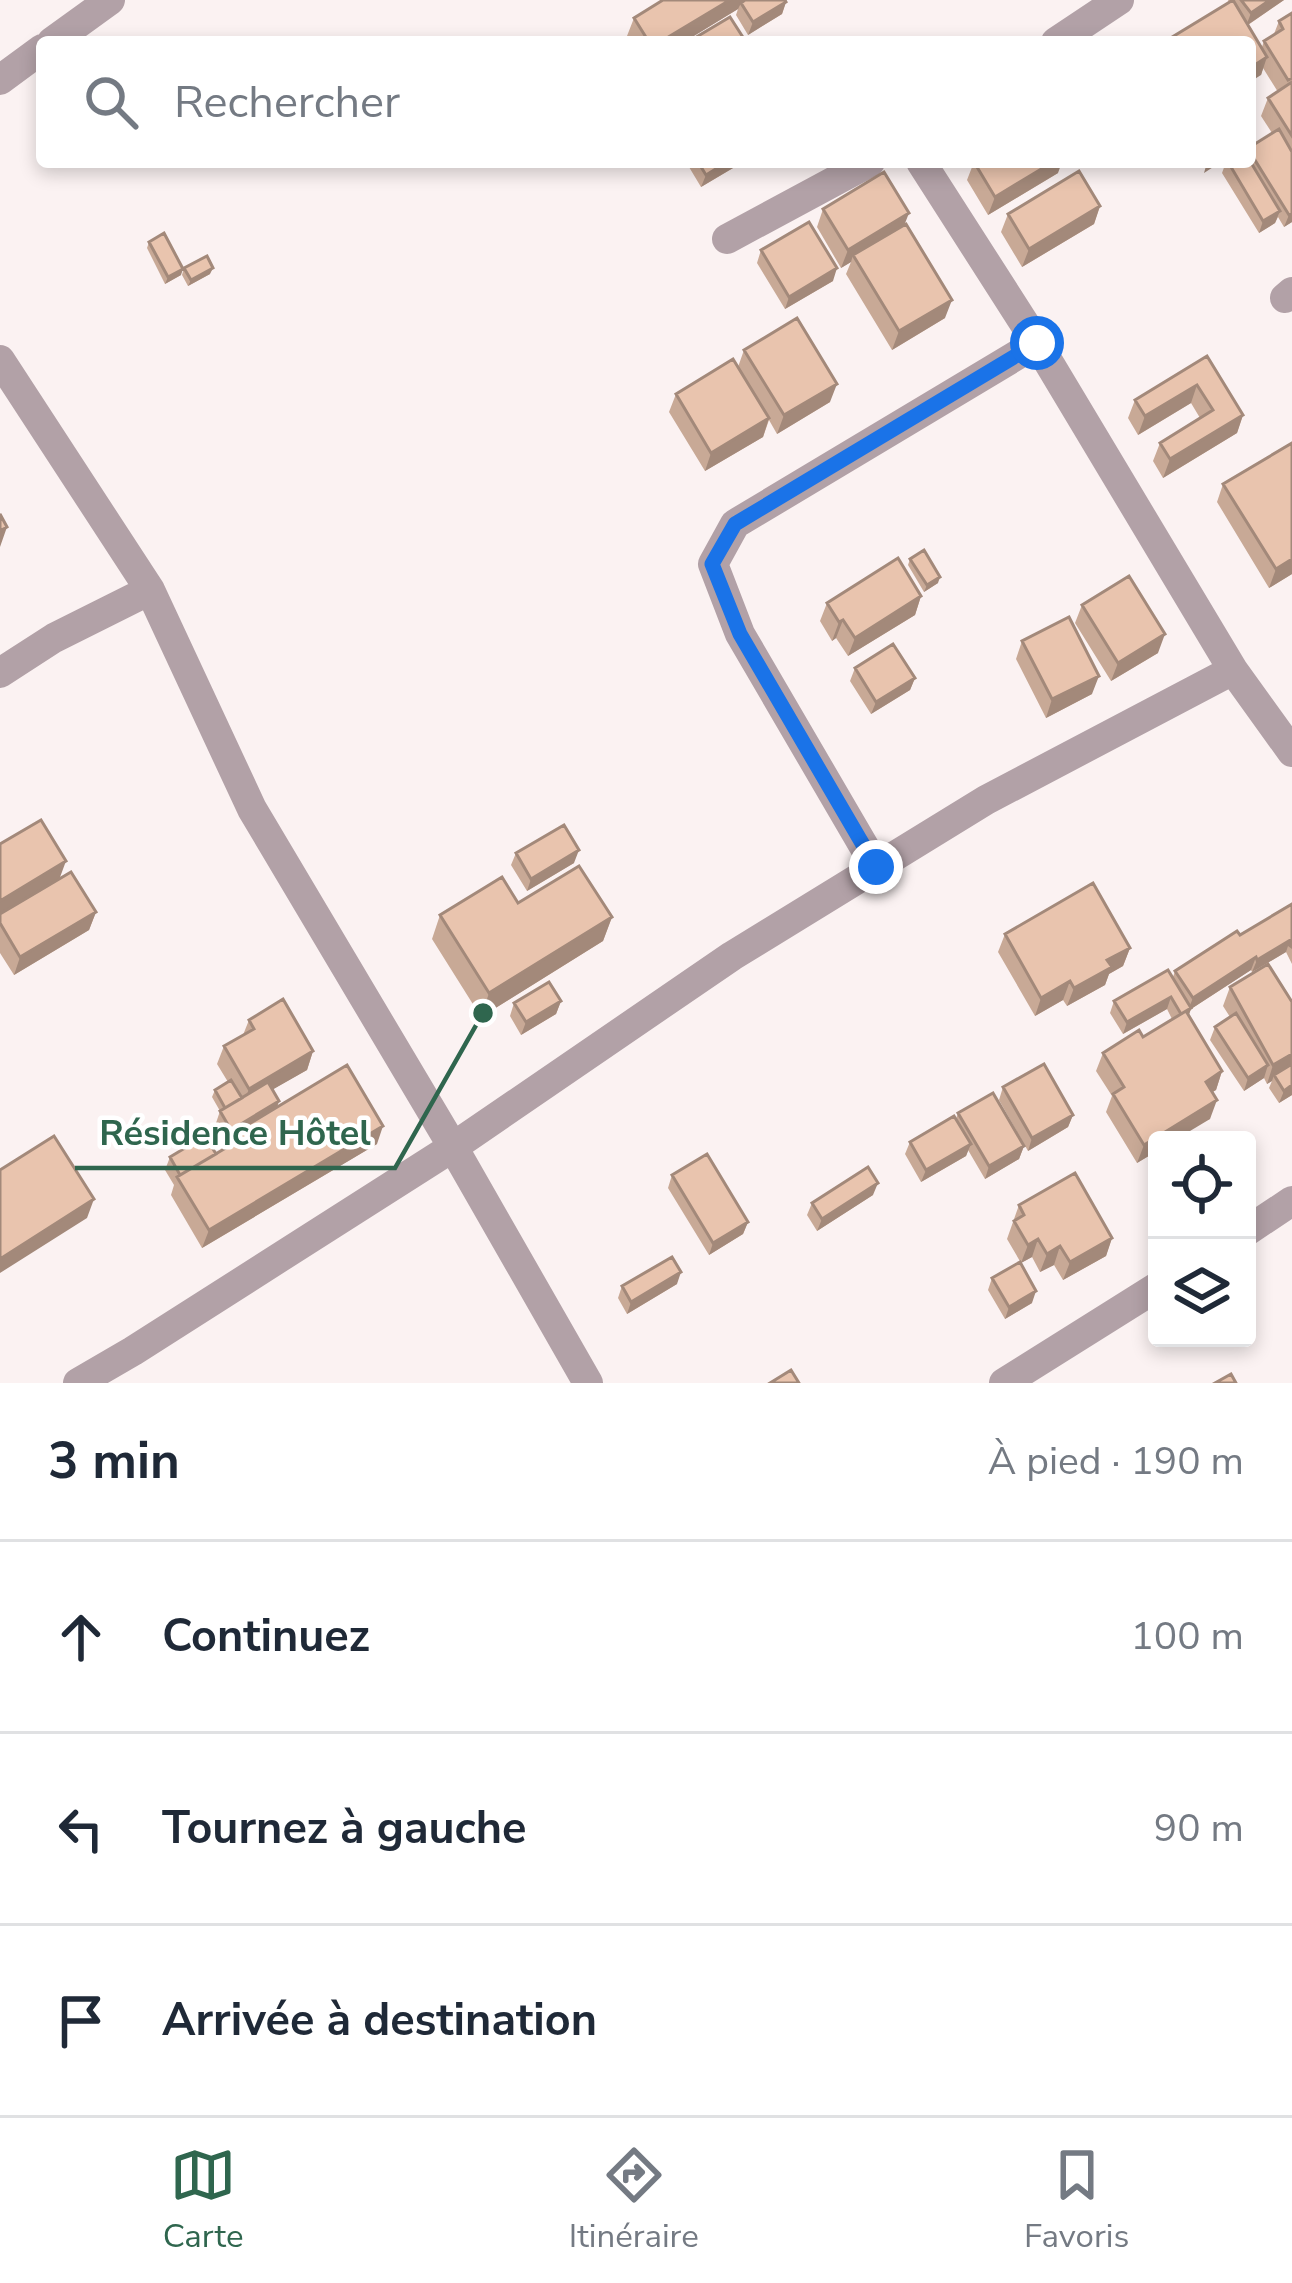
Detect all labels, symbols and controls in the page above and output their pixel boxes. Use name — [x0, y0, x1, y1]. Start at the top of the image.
search box — [36, 36, 1256, 168]
icon: search — [78, 69, 144, 135]
text: Rechercher — [174, 72, 400, 133]
route start — [1010, 316, 1064, 370]
route end — [849, 840, 903, 894]
callout: Résidence Hôtel — [75, 1096, 395, 1168]
text: Résidence Hôtel — [99, 1109, 371, 1158]
map controls — [1148, 1131, 1256, 1347]
button: locate — [1148, 1131, 1256, 1239]
button: layers — [1148, 1239, 1256, 1347]
text: 3 min — [48, 1426, 180, 1496]
text: À pied · 190 m — [988, 1435, 1244, 1488]
icon: ahead — [48, 1604, 114, 1670]
text: Continuez — [162, 1606, 370, 1667]
text: 100 m — [1130, 1610, 1244, 1663]
icon: left — [48, 1796, 114, 1862]
text: Tournez à gauche — [162, 1798, 527, 1859]
text: 90 m — [1154, 1802, 1244, 1855]
icon: arrive — [48, 1988, 114, 2054]
text: Arrivée à destination — [162, 1990, 597, 2051]
tab: Carte — [163, 2142, 243, 2259]
tab: Itinéraire — [569, 2142, 699, 2259]
tab: Favoris — [1024, 2142, 1129, 2259]

